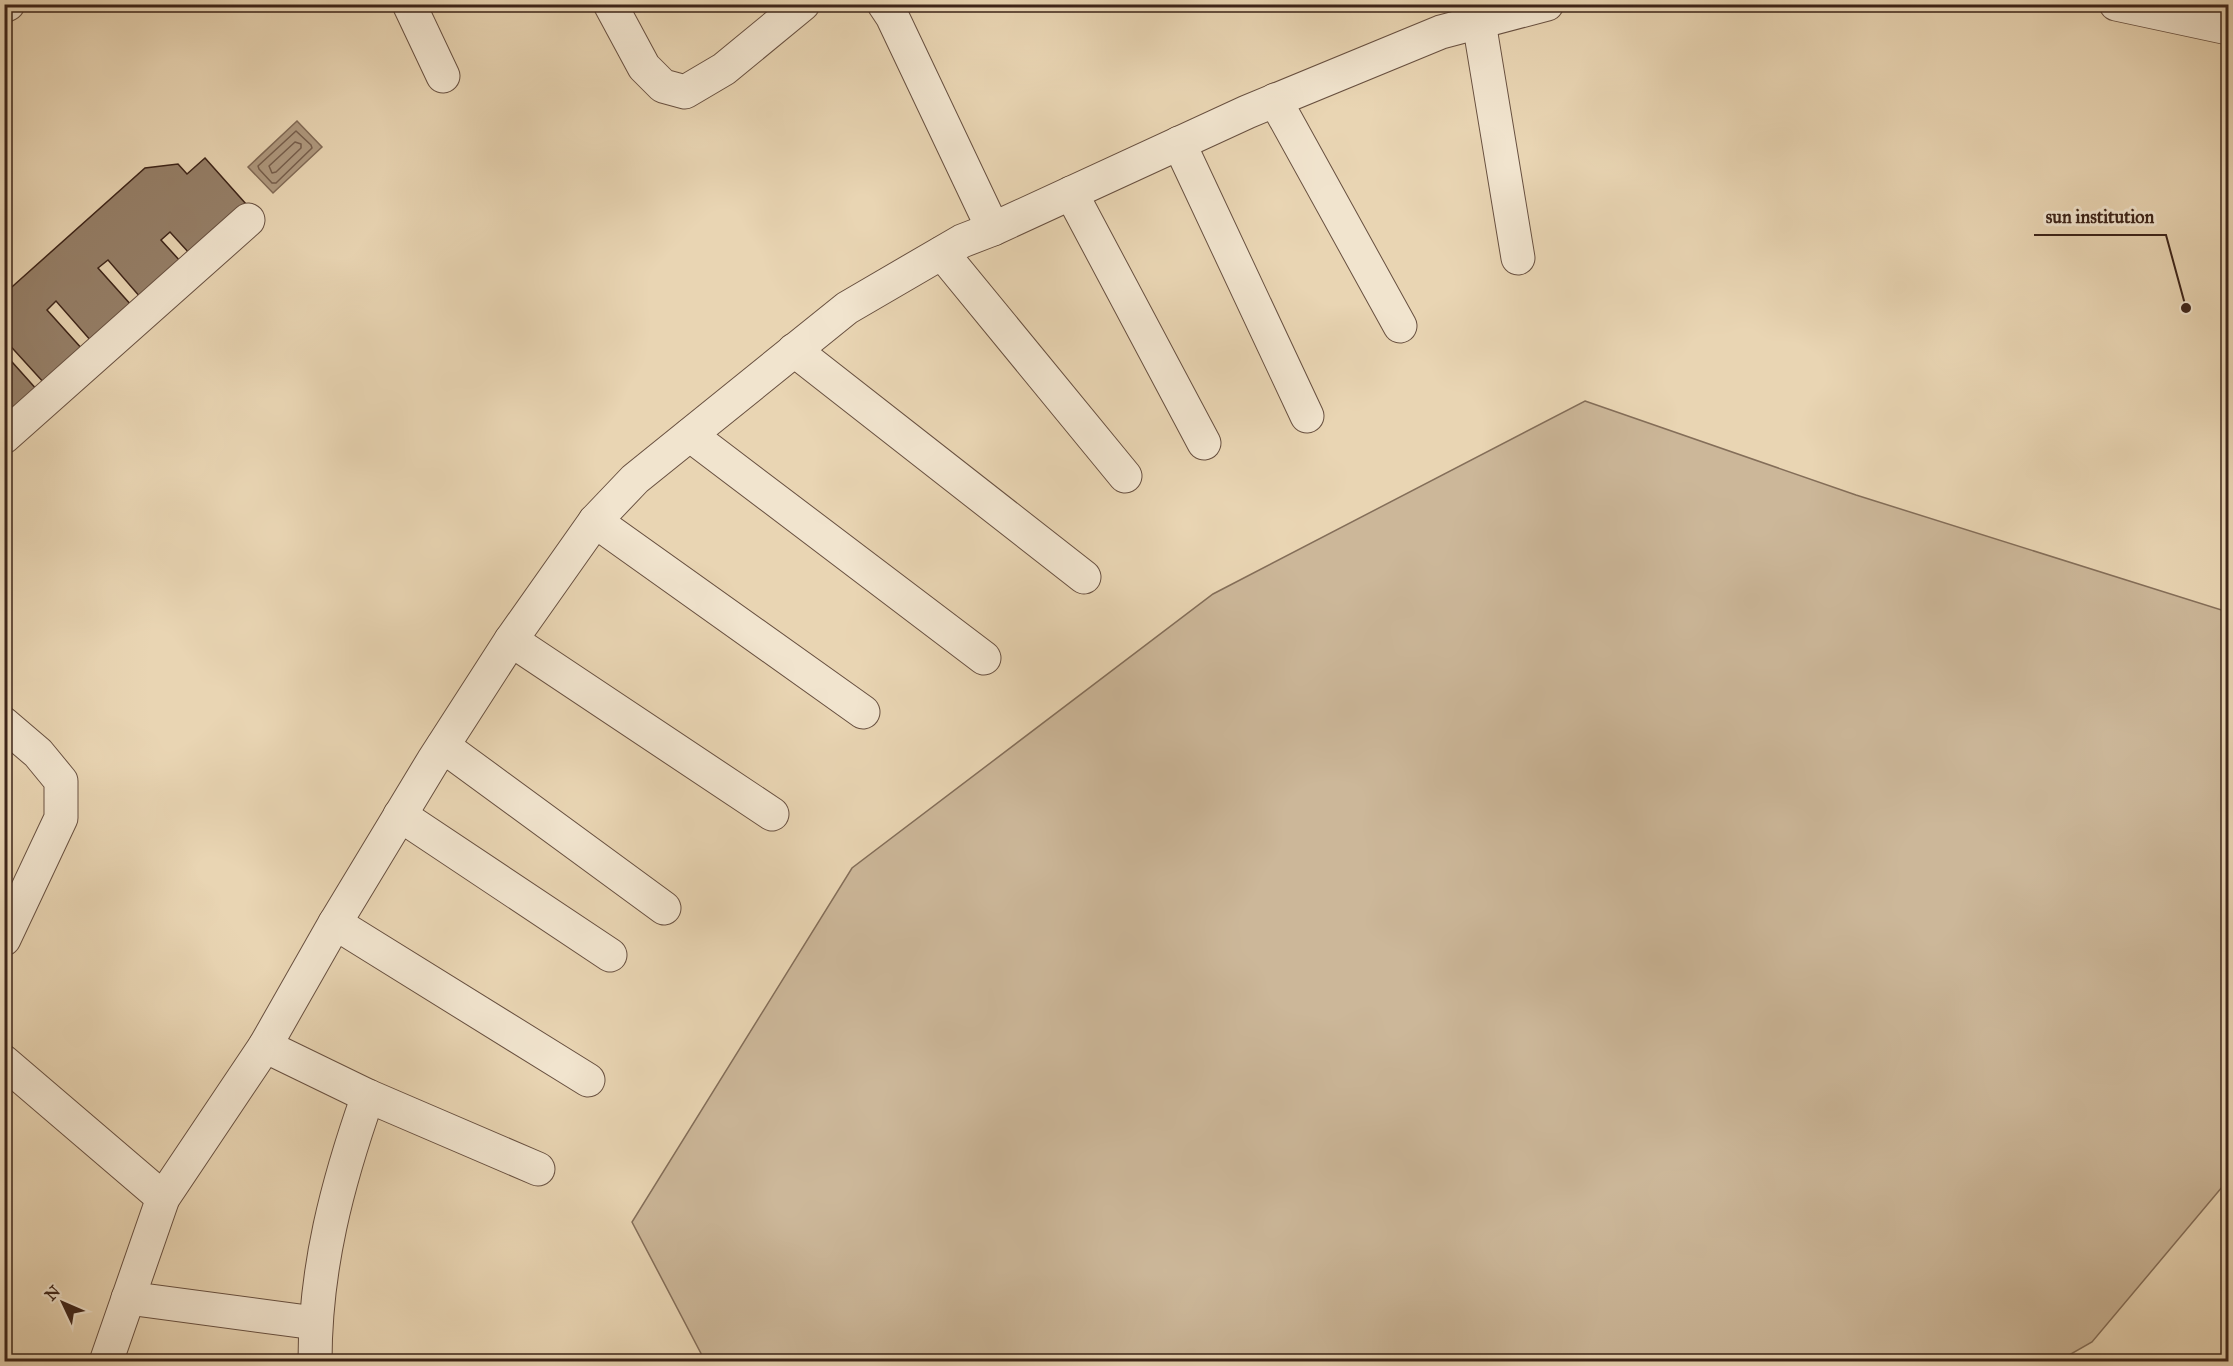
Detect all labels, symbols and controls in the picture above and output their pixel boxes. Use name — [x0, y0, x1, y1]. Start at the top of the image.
callout: sun institution — [2034, 199, 2166, 235]
text: sun institution — [2046, 206, 2154, 228]
north arrow — [33, 1273, 93, 1333]
text: N — [41, 1281, 64, 1304]

